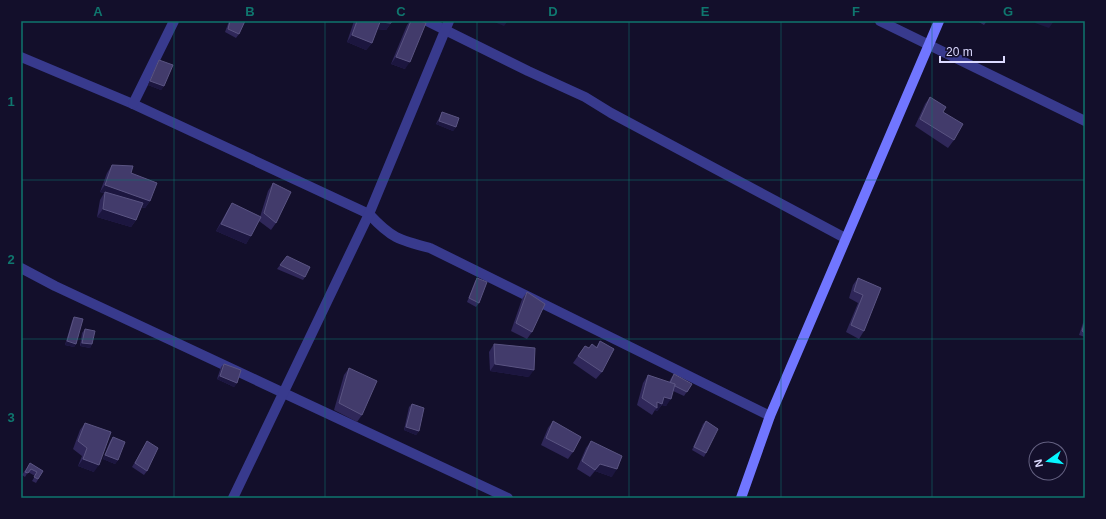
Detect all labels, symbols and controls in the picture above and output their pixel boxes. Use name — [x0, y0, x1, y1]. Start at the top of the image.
text: A — [93, 4, 103, 19]
text: B — [245, 4, 255, 19]
text: C — [396, 4, 406, 19]
text: D — [548, 4, 558, 19]
text: E — [701, 4, 710, 19]
text: F — [852, 4, 860, 19]
text: G — [1003, 4, 1013, 19]
scale bar — [940, 38, 1004, 64]
text: 20 m — [946, 45, 973, 59]
text: 1 — [7, 94, 15, 109]
text: 2 — [7, 252, 15, 267]
text: 3 — [7, 410, 15, 425]
north arrow — [1028, 441, 1068, 481]
text: N — [1032, 458, 1045, 469]

